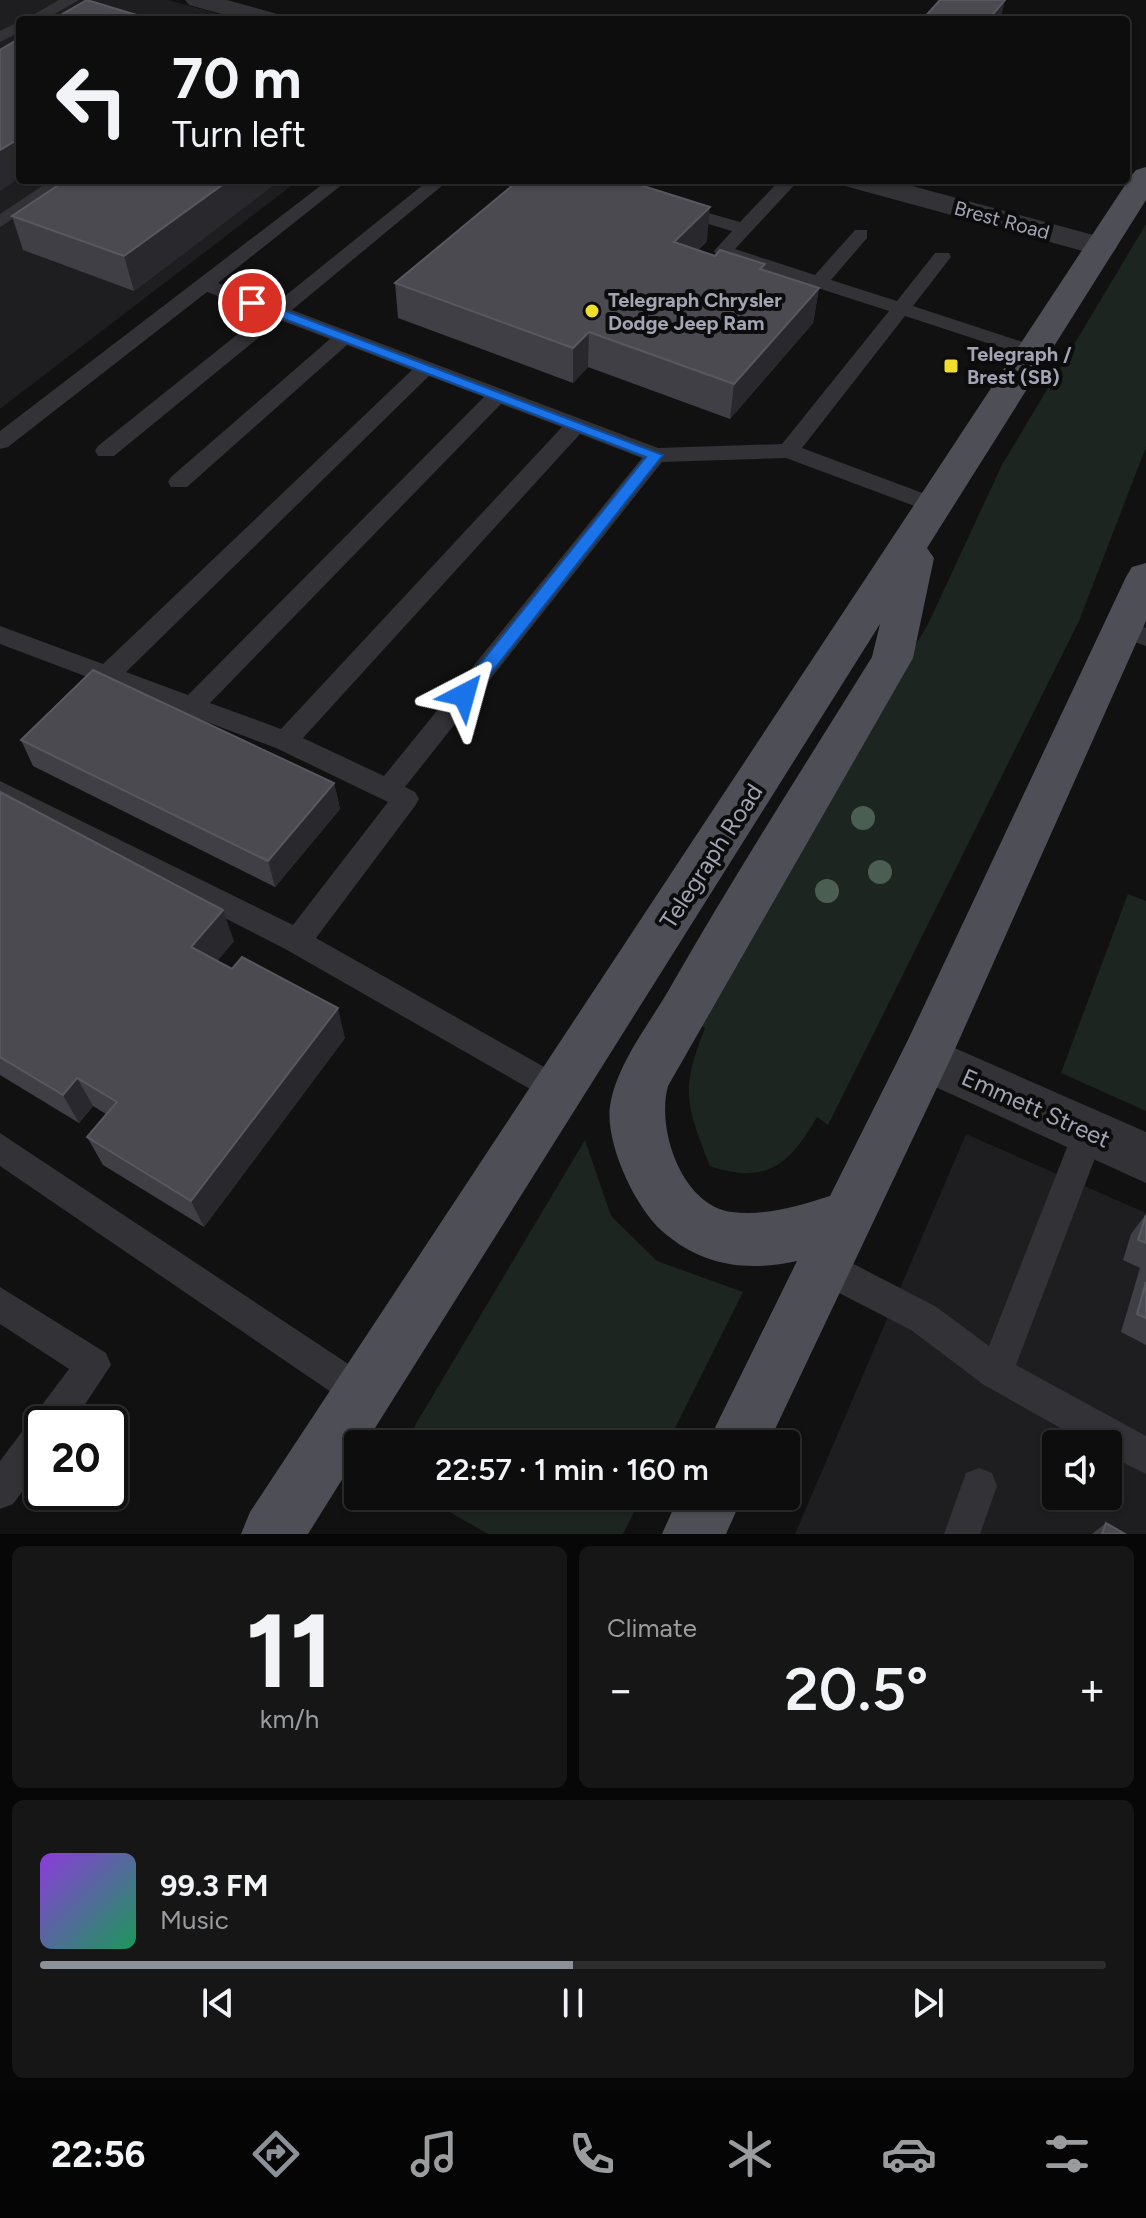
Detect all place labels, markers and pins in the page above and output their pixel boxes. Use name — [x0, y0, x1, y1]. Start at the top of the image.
pin — [218, 269, 286, 337]
place label: Telegraph Chrysler Dodge Jeep Ram — [608, 288, 782, 335]
marker: Telegraph Chrysler Dodge Jeep Ram — [583, 302, 601, 320]
place label: Telegraph / Brest (SB) — [967, 342, 1072, 389]
marker: Telegraph / Brest (SB) — [942, 357, 960, 375]

